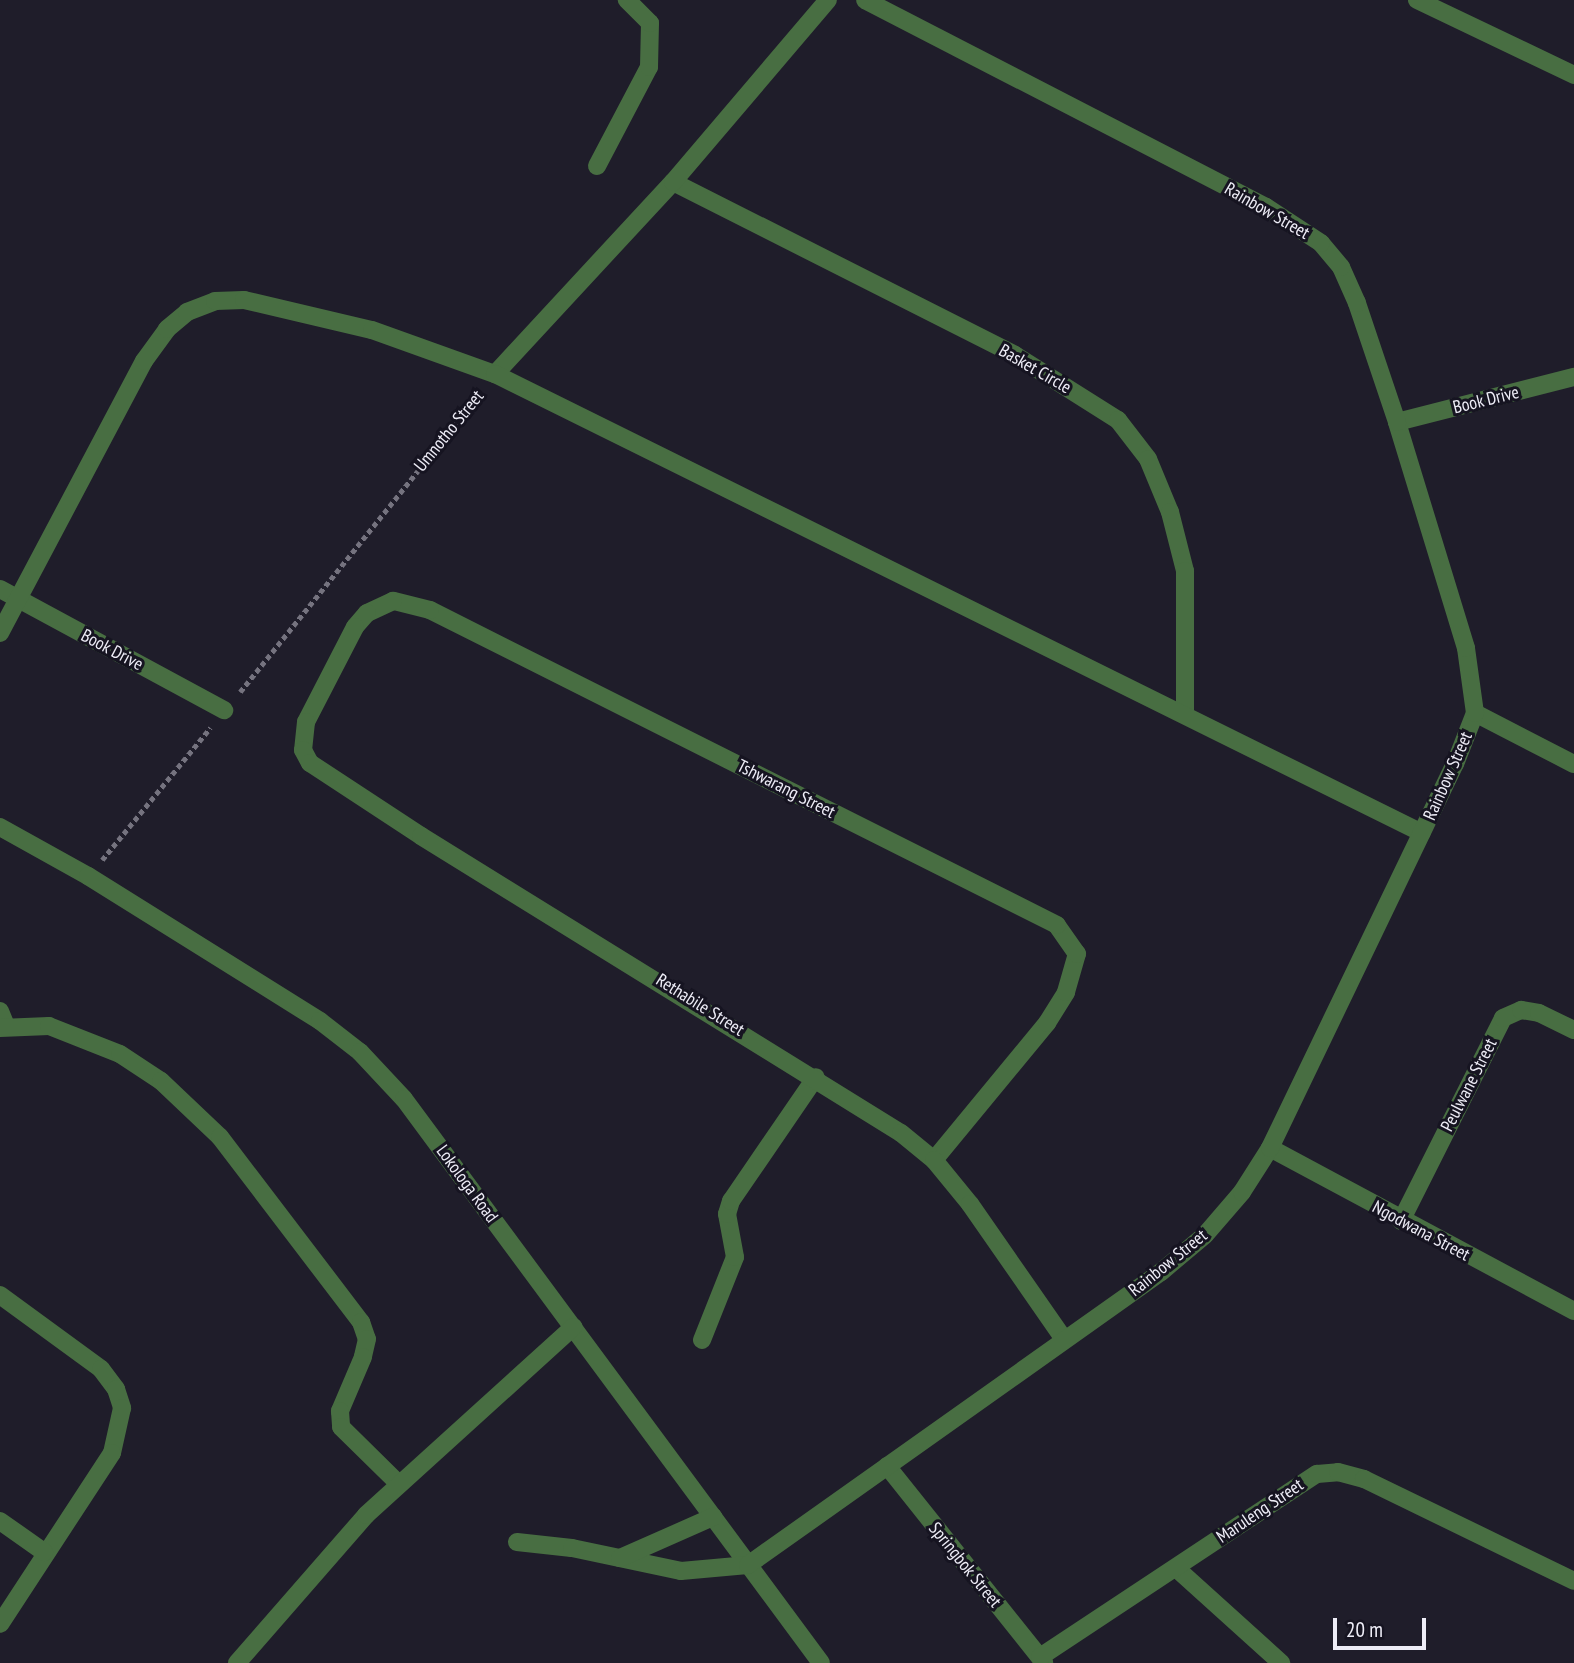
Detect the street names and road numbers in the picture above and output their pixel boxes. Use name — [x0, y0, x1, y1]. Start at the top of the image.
street label: Rainbow Street — [1221, 178, 1313, 244]
street label: Basket Circle — [995, 340, 1075, 398]
street label: Book Drive — [1451, 381, 1521, 419]
street label: Umnotho Street — [410, 386, 488, 476]
street label: Book Drive — [77, 625, 147, 675]
street label: Rainbow Street — [1419, 728, 1477, 824]
street label: Tshwarang Street — [733, 755, 839, 823]
street label: Rethabile Street — [652, 969, 748, 1041]
street label: Peulwane Street — [1436, 1035, 1502, 1135]
street label: Lokologa Road — [432, 1141, 502, 1227]
street label: Ngodwana Street — [1369, 1196, 1473, 1266]
street label: Rainbow Street — [1124, 1225, 1212, 1301]
street label: Maruleng Street — [1213, 1474, 1307, 1548]
street label: Springbok Street — [924, 1518, 1006, 1612]

